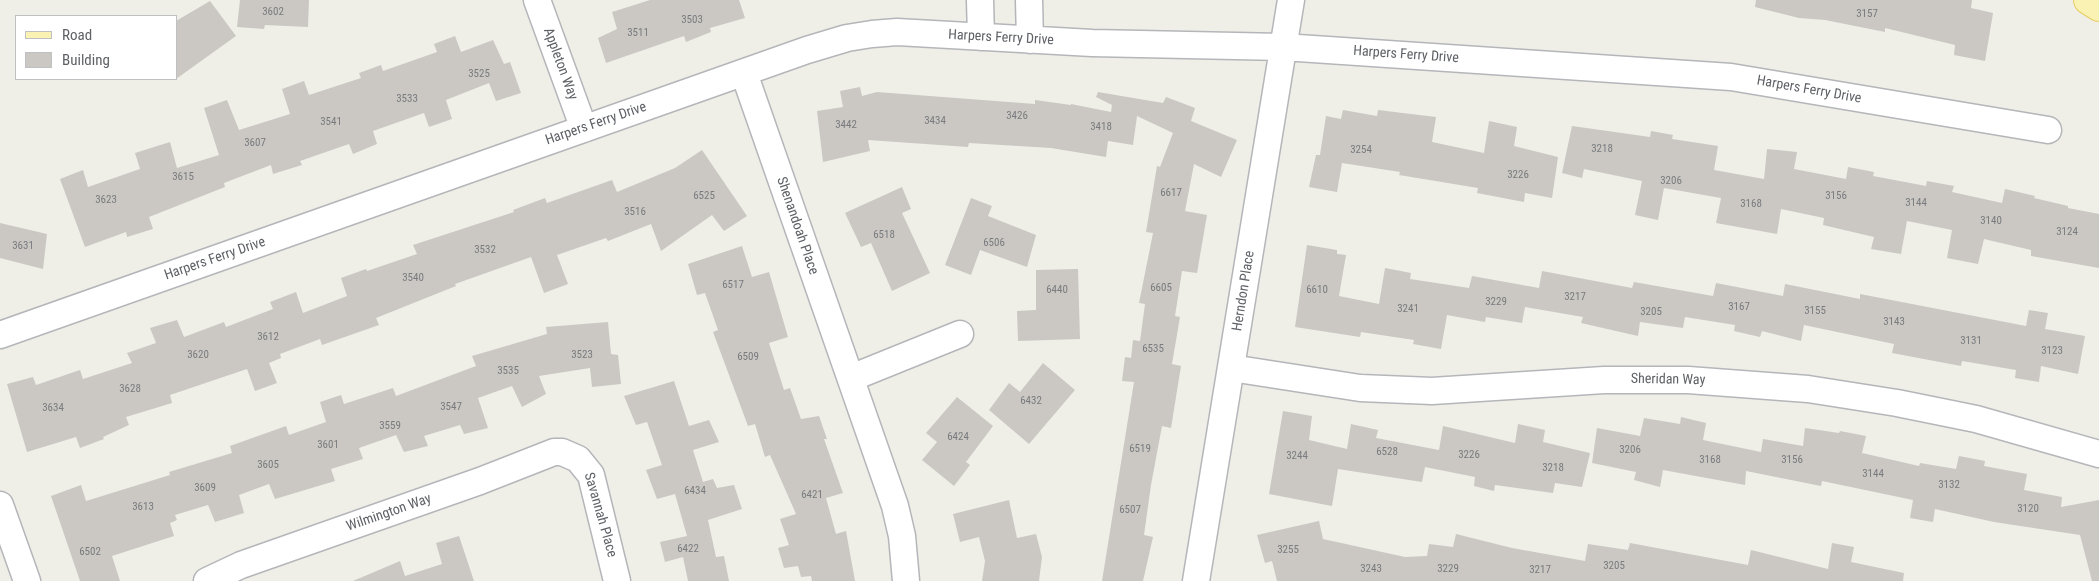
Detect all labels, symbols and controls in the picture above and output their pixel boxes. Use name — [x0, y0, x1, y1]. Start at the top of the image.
house number: 3602 — [262, 5, 284, 19]
house number: 3157 — [1856, 7, 1878, 21]
house number: 3503 — [681, 13, 703, 27]
legend — [15, 15, 178, 80]
text: Road — [62, 26, 92, 44]
street label: Appleton Way — [539, 26, 581, 102]
house number: 3511 — [627, 26, 649, 40]
street label: Harpers Ferry Drive — [948, 27, 1054, 49]
street label: Harpers Ferry Drive — [1353, 43, 1459, 67]
text: Building — [62, 51, 110, 69]
house number: 3525 — [468, 67, 490, 81]
street label: Harpers Ferry Drive — [1755, 73, 1863, 107]
house number: 3533 — [396, 92, 418, 106]
street label: Harpers Ferry Drive — [543, 99, 649, 149]
house number: 3426 — [1006, 109, 1028, 123]
house number: 3434 — [924, 114, 946, 128]
house number: 3541 — [320, 115, 342, 129]
house number: 3442 — [835, 118, 857, 132]
house number: 3418 — [1090, 120, 1112, 134]
house number: 3607 — [244, 136, 266, 150]
house number: 3218 — [1591, 142, 1613, 156]
house number: 3254 — [1350, 143, 1372, 157]
house number: 3226 — [1507, 168, 1529, 182]
house number: 3615 — [172, 170, 194, 184]
house number: 3206 — [1660, 174, 1682, 188]
street label: Shenandoah Place — [772, 175, 822, 277]
house number: 6617 — [1160, 186, 1182, 200]
house number: 6525 — [693, 189, 715, 203]
house number: 3156 — [1825, 189, 1847, 203]
house number: 3623 — [95, 193, 117, 207]
house number: 3144 — [1905, 196, 1927, 210]
house number: 3168 — [1740, 197, 1762, 211]
house number: 3516 — [624, 205, 646, 219]
house number: 3140 — [1980, 214, 2002, 228]
house number: 3124 — [2056, 225, 2078, 239]
house number: 6518 — [873, 228, 895, 242]
street label: Harpers Ferry Drive — [162, 234, 268, 284]
house number: 6506 — [983, 236, 1005, 250]
house number: 3631 — [12, 239, 34, 253]
house number: 3532 — [474, 243, 496, 257]
street label: Herndon Place — [1229, 250, 1259, 332]
house number: 3540 — [402, 271, 424, 285]
house number: 6517 — [722, 278, 744, 292]
house number: 6605 — [1150, 281, 1172, 295]
house number: 6440 — [1046, 283, 1068, 297]
house number: 6610 — [1306, 283, 1328, 297]
house number: 3217 — [1564, 290, 1586, 304]
house number: 3229 — [1485, 295, 1507, 309]
house number: 3167 — [1728, 300, 1750, 314]
house number: 3241 — [1397, 302, 1419, 316]
house number: 3155 — [1804, 304, 1826, 318]
house number: 3205 — [1640, 305, 1662, 319]
house number: 3143 — [1883, 315, 1905, 329]
house number: 3612 — [257, 330, 279, 344]
house number: 3131 — [1960, 334, 1982, 348]
house number: 6535 — [1142, 342, 1164, 356]
house number: 3123 — [2041, 344, 2063, 358]
house number: 3620 — [187, 348, 209, 362]
house number: 3523 — [571, 348, 593, 362]
house number: 6509 — [737, 350, 759, 364]
house number: 3535 — [497, 364, 519, 378]
street label: Sheridan Way — [1631, 371, 1705, 389]
house number: 3628 — [119, 382, 141, 396]
house number: 6432 — [1020, 394, 1042, 408]
house number: 3547 — [440, 400, 462, 414]
house number: 3634 — [42, 401, 64, 415]
house number: 3559 — [379, 419, 401, 433]
house number: 6424 — [947, 430, 969, 444]
house number: 3601 — [317, 438, 339, 452]
house number: 6519 — [1129, 442, 1151, 456]
house number: 3206 — [1619, 443, 1641, 457]
house number: 6528 — [1376, 445, 1398, 459]
house number: 3226 — [1458, 448, 1480, 462]
house number: 3244 — [1286, 449, 1308, 463]
house number: 3168 — [1699, 453, 1721, 467]
house number: 3156 — [1781, 453, 1803, 467]
house number: 3605 — [257, 458, 279, 472]
house number: 3218 — [1542, 461, 1564, 475]
house number: 3144 — [1862, 467, 1884, 481]
street label: Savannah Place — [580, 471, 620, 559]
house number: 3132 — [1938, 478, 1960, 492]
house number: 3609 — [194, 481, 216, 495]
house number: 6434 — [684, 484, 706, 498]
house number: 6421 — [801, 488, 823, 502]
street label: Wilmington Way — [344, 491, 434, 535]
house number: 3613 — [132, 500, 154, 514]
house number: 3120 — [2017, 502, 2039, 516]
house number: 6507 — [1119, 503, 1141, 517]
house number: 6422 — [677, 542, 699, 556]
house number: 3255 — [1277, 543, 1299, 557]
house number: 6502 — [79, 545, 101, 559]
house number: 3205 — [1603, 559, 1625, 573]
house number: 3243 — [1360, 562, 1382, 576]
house number: 3229 — [1437, 562, 1459, 576]
house number: 3217 — [1529, 563, 1551, 577]

